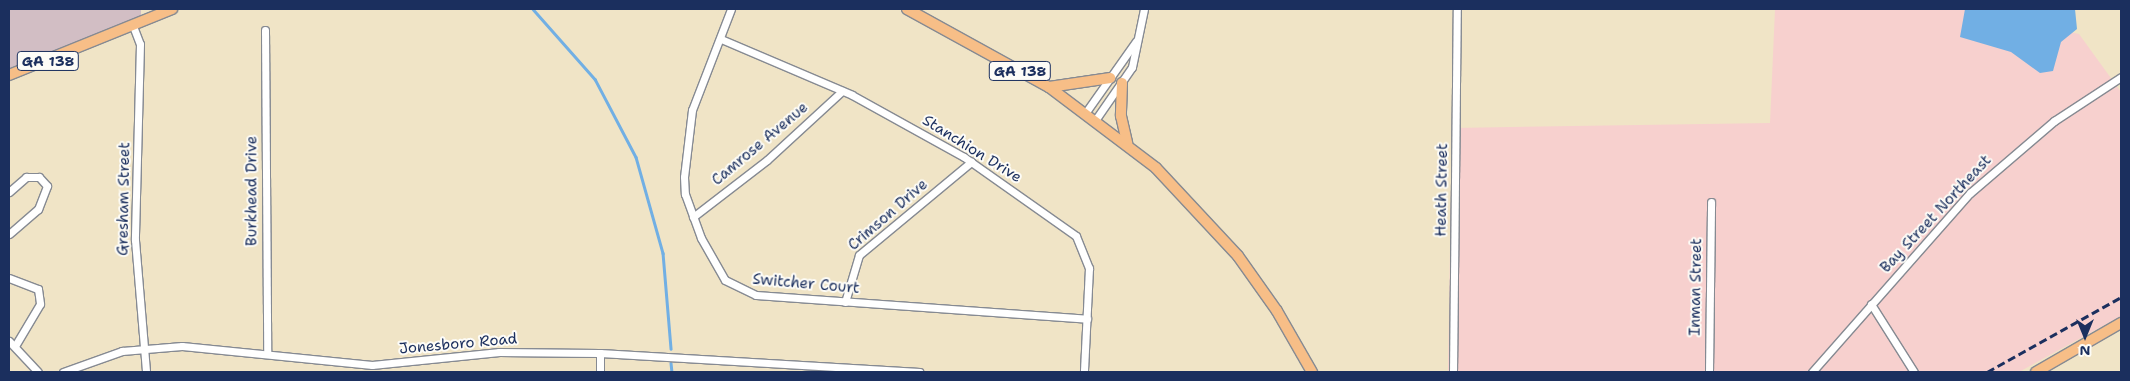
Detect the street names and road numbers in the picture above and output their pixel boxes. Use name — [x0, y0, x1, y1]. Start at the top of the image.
road number: GA 138 — [17, 49, 79, 72]
road number: GA 138 — [989, 59, 1051, 82]
street label: Camrose Avenue — [708, 99, 812, 189]
street label: Stanchion Drive — [919, 111, 1025, 187]
street label: Burkhead Drive — [243, 136, 261, 246]
street label: Gresham Street — [114, 142, 134, 256]
street label: Heath Street — [1432, 143, 1452, 237]
street label: Bay Street Northeast — [1877, 151, 1995, 277]
street label: Crimson Drive — [845, 176, 931, 254]
street label: Inman Street — [1686, 238, 1706, 336]
street label: Switcher Court — [752, 270, 860, 298]
street label: Jonesboro Road — [398, 330, 518, 358]

